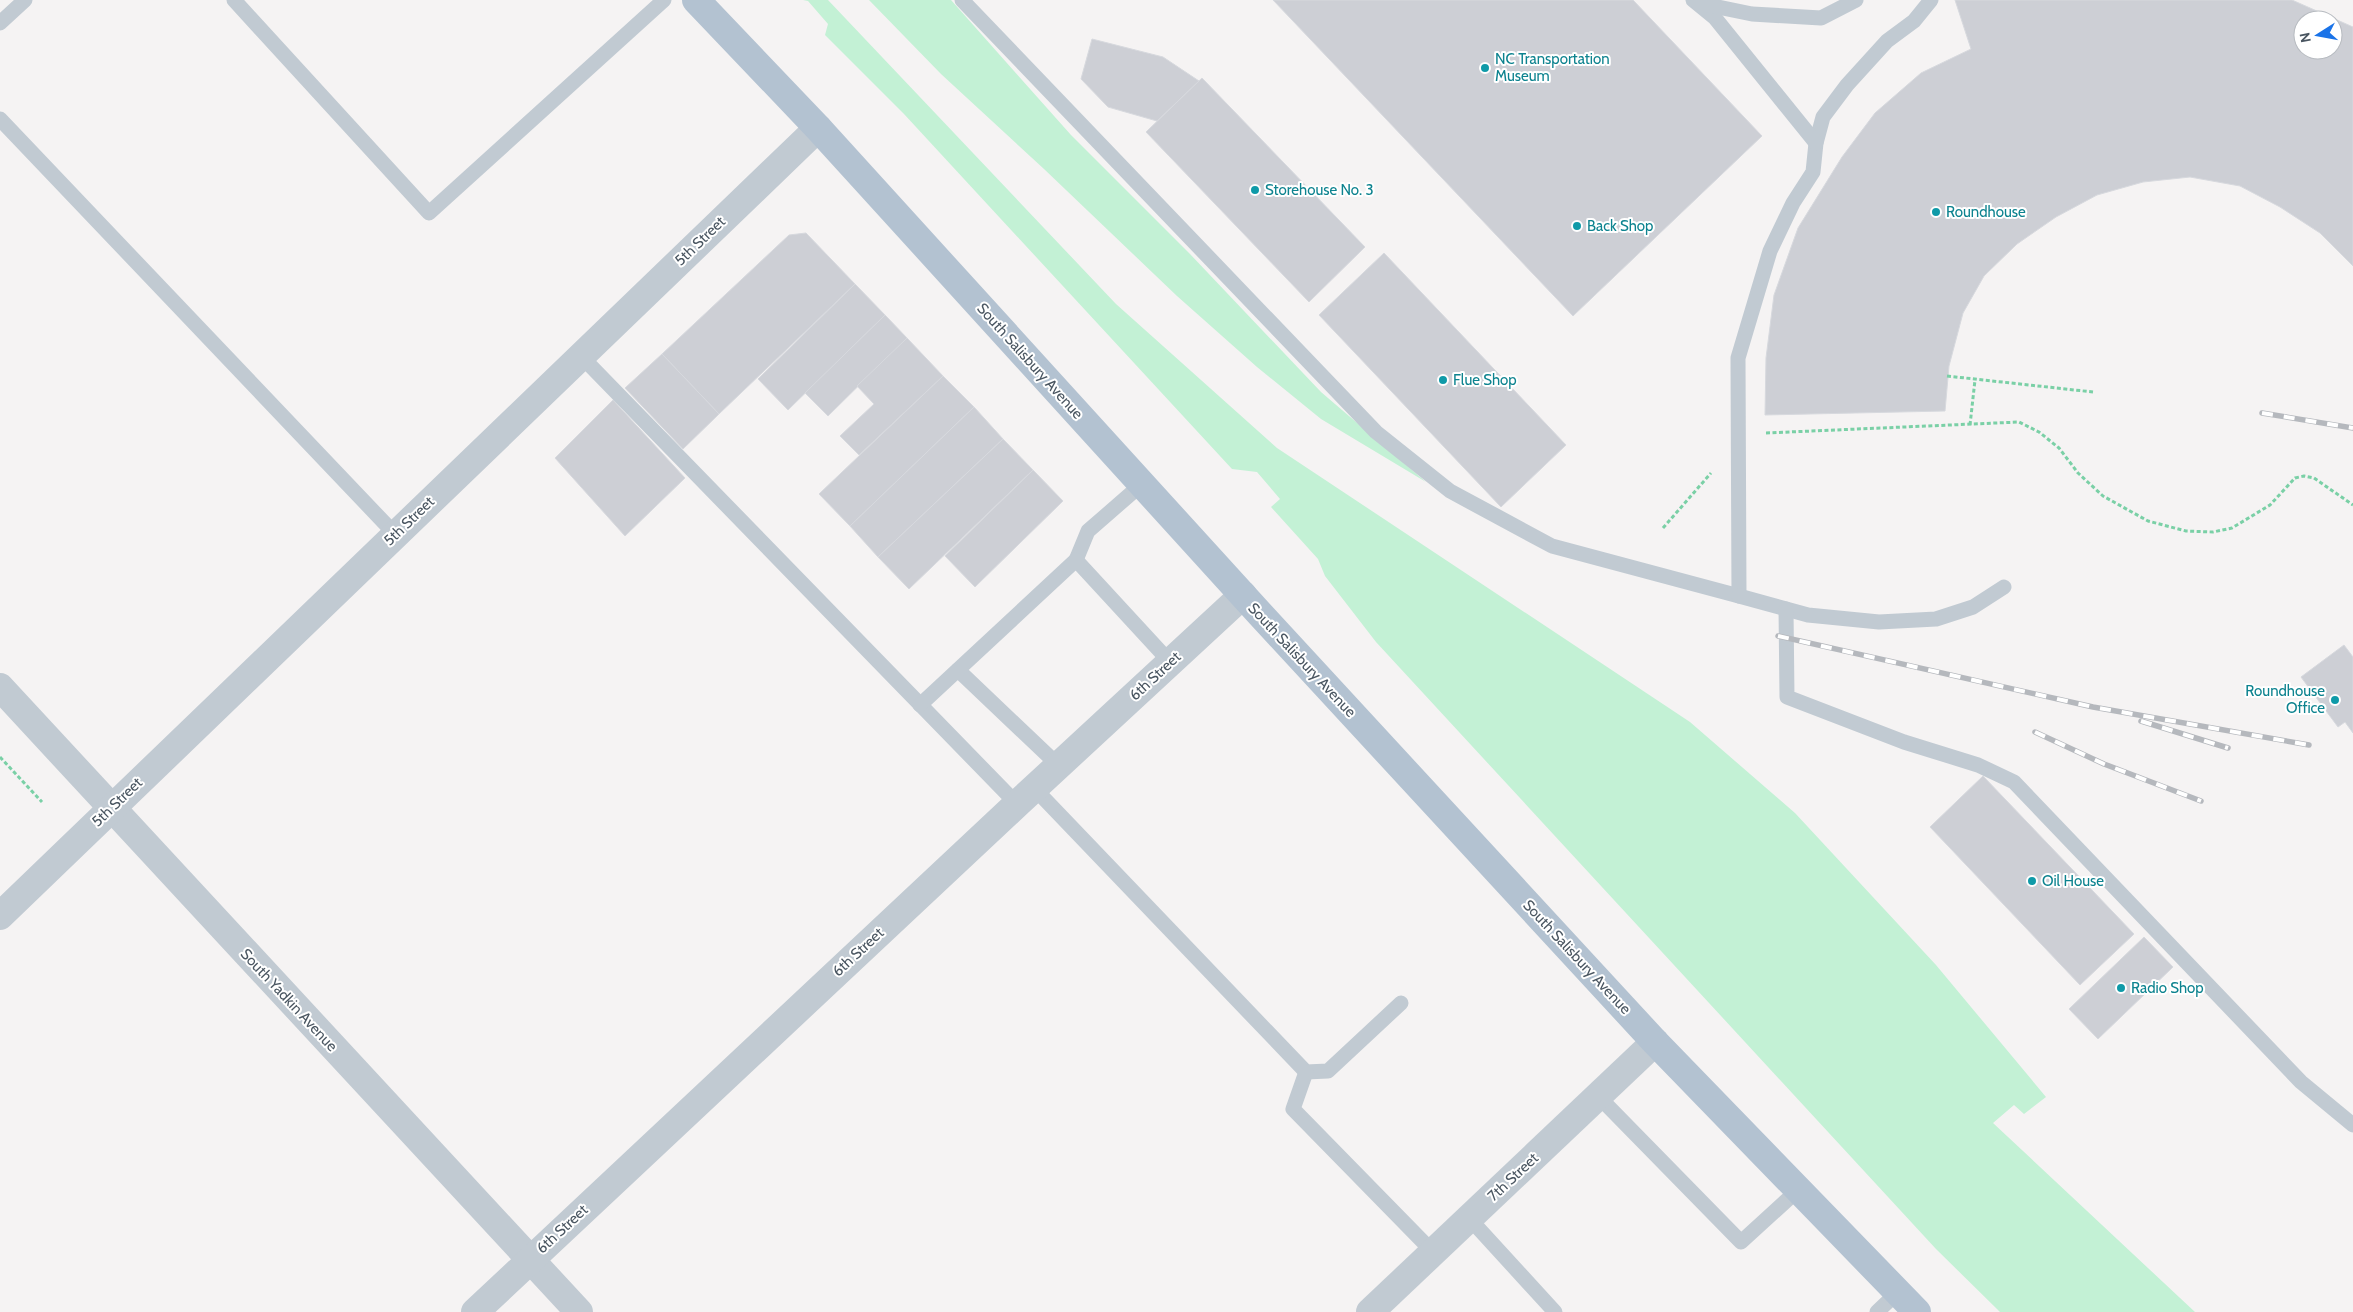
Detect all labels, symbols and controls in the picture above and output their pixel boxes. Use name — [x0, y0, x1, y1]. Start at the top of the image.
north arrow — [2293, 10, 2343, 60]
text: N — [2295, 31, 2315, 44]
place label: NC Transportation Museum — [1495, 50, 1610, 85]
marker: NC Transportation Museum — [1479, 62, 1491, 74]
place label: Storehouse No. 3 — [1265, 181, 1374, 199]
marker: Storehouse No. 3 — [1249, 184, 1261, 196]
place label: Roundhouse — [1946, 203, 2026, 221]
marker: Roundhouse — [1930, 206, 1942, 218]
street label: 5th Street — [671, 213, 729, 269]
place label: Back Shop — [1587, 217, 1653, 235]
marker: Back Shop — [1571, 220, 1583, 232]
street label: South Salisbury Avenue — [973, 299, 1087, 423]
place label: Flue Shop — [1453, 371, 1517, 389]
marker: Flue Shop — [1437, 374, 1449, 386]
street label: 5th Street — [380, 493, 438, 549]
street label: South Salisbury Avenue — [1244, 599, 1360, 721]
street label: 6th Street — [1126, 648, 1184, 704]
place label: Roundhouse Office — [2245, 682, 2325, 717]
marker: Roundhouse Office — [2329, 694, 2341, 706]
street label: 5th Street — [88, 774, 146, 830]
place label: Oil House — [2042, 872, 2104, 890]
marker: Oil House — [2026, 875, 2038, 887]
street label: South Salisbury Avenue — [1519, 896, 1635, 1018]
street label: 6th Street — [829, 924, 887, 980]
street label: South Yadkin Avenue — [237, 945, 341, 1055]
place label: Radio Shop — [2131, 979, 2204, 997]
marker: Radio Shop — [2115, 982, 2127, 994]
street label: 7th Street — [1484, 1149, 1542, 1205]
street label: 6th Street — [533, 1201, 591, 1257]

